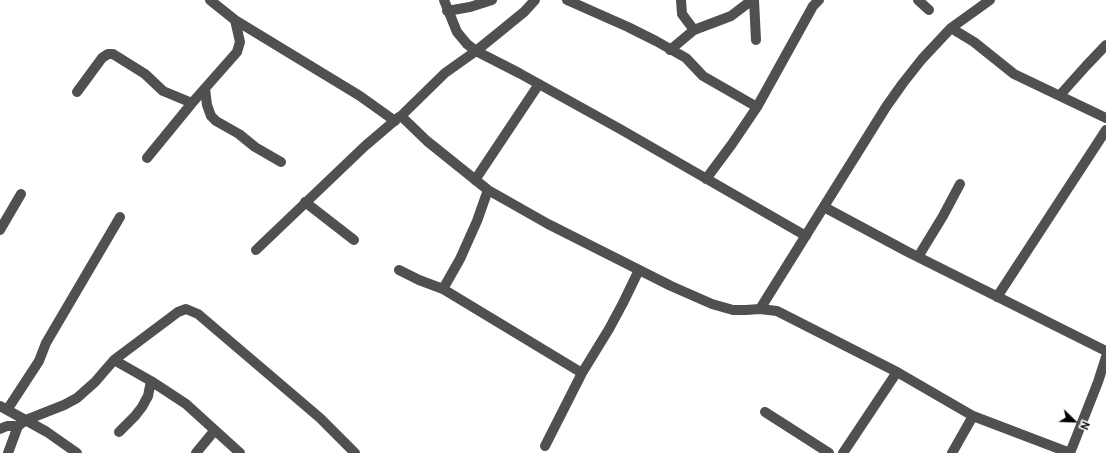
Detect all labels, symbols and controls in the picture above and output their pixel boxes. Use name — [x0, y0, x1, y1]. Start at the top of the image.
north arrow — [1054, 401, 1094, 441]
text: N — [1077, 419, 1093, 432]

